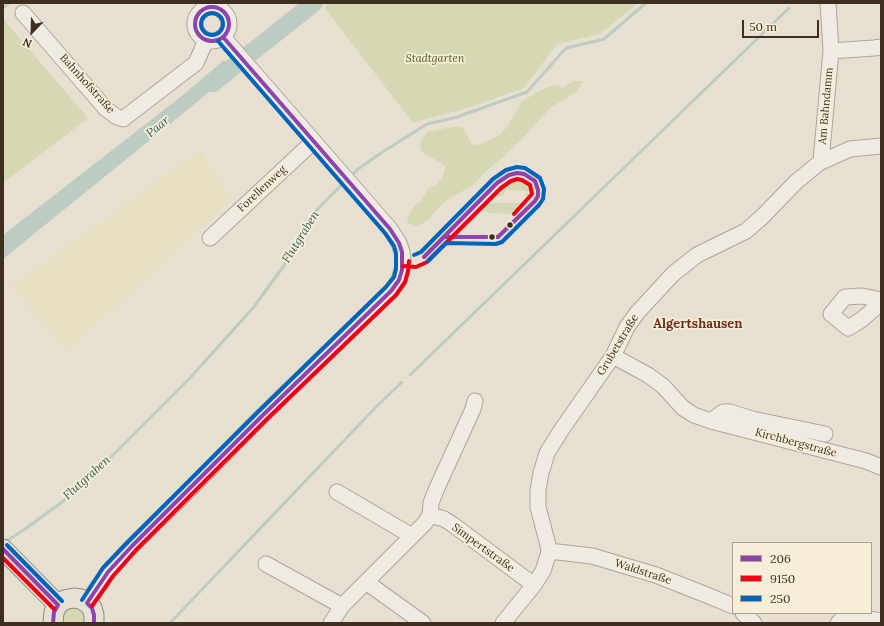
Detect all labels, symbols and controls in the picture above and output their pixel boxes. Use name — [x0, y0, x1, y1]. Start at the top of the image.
north arrow — [12, 12, 52, 52]
scale bar — [744, 12, 821, 38]
text: 50 m — [749, 19, 777, 34]
text: N — [21, 35, 34, 51]
street label: Bahnhofstraße — [57, 51, 117, 117]
park label: Stadtgarten — [405, 52, 465, 66]
street label: Am Bahndamm — [816, 67, 836, 145]
water label: Paar — [144, 113, 172, 141]
street label: Forellenweg — [235, 163, 289, 215]
water label: Flutgraben — [279, 208, 323, 266]
unlabelled marker — [505, 220, 515, 230]
unlabelled marker — [487, 232, 497, 242]
street label: Grubetstraße — [594, 312, 642, 378]
district label: Algertshausen — [653, 316, 743, 332]
street label: Kirchbergstraße — [754, 426, 838, 460]
water label: Flutgraben — [60, 453, 114, 503]
street label: Simpertstraße — [449, 521, 517, 575]
legend — [732, 542, 872, 614]
text: 206 — [770, 551, 791, 566]
street label: Waldstraße — [613, 557, 673, 587]
text: 9150 — [770, 571, 795, 586]
text: 250 — [770, 591, 790, 606]

